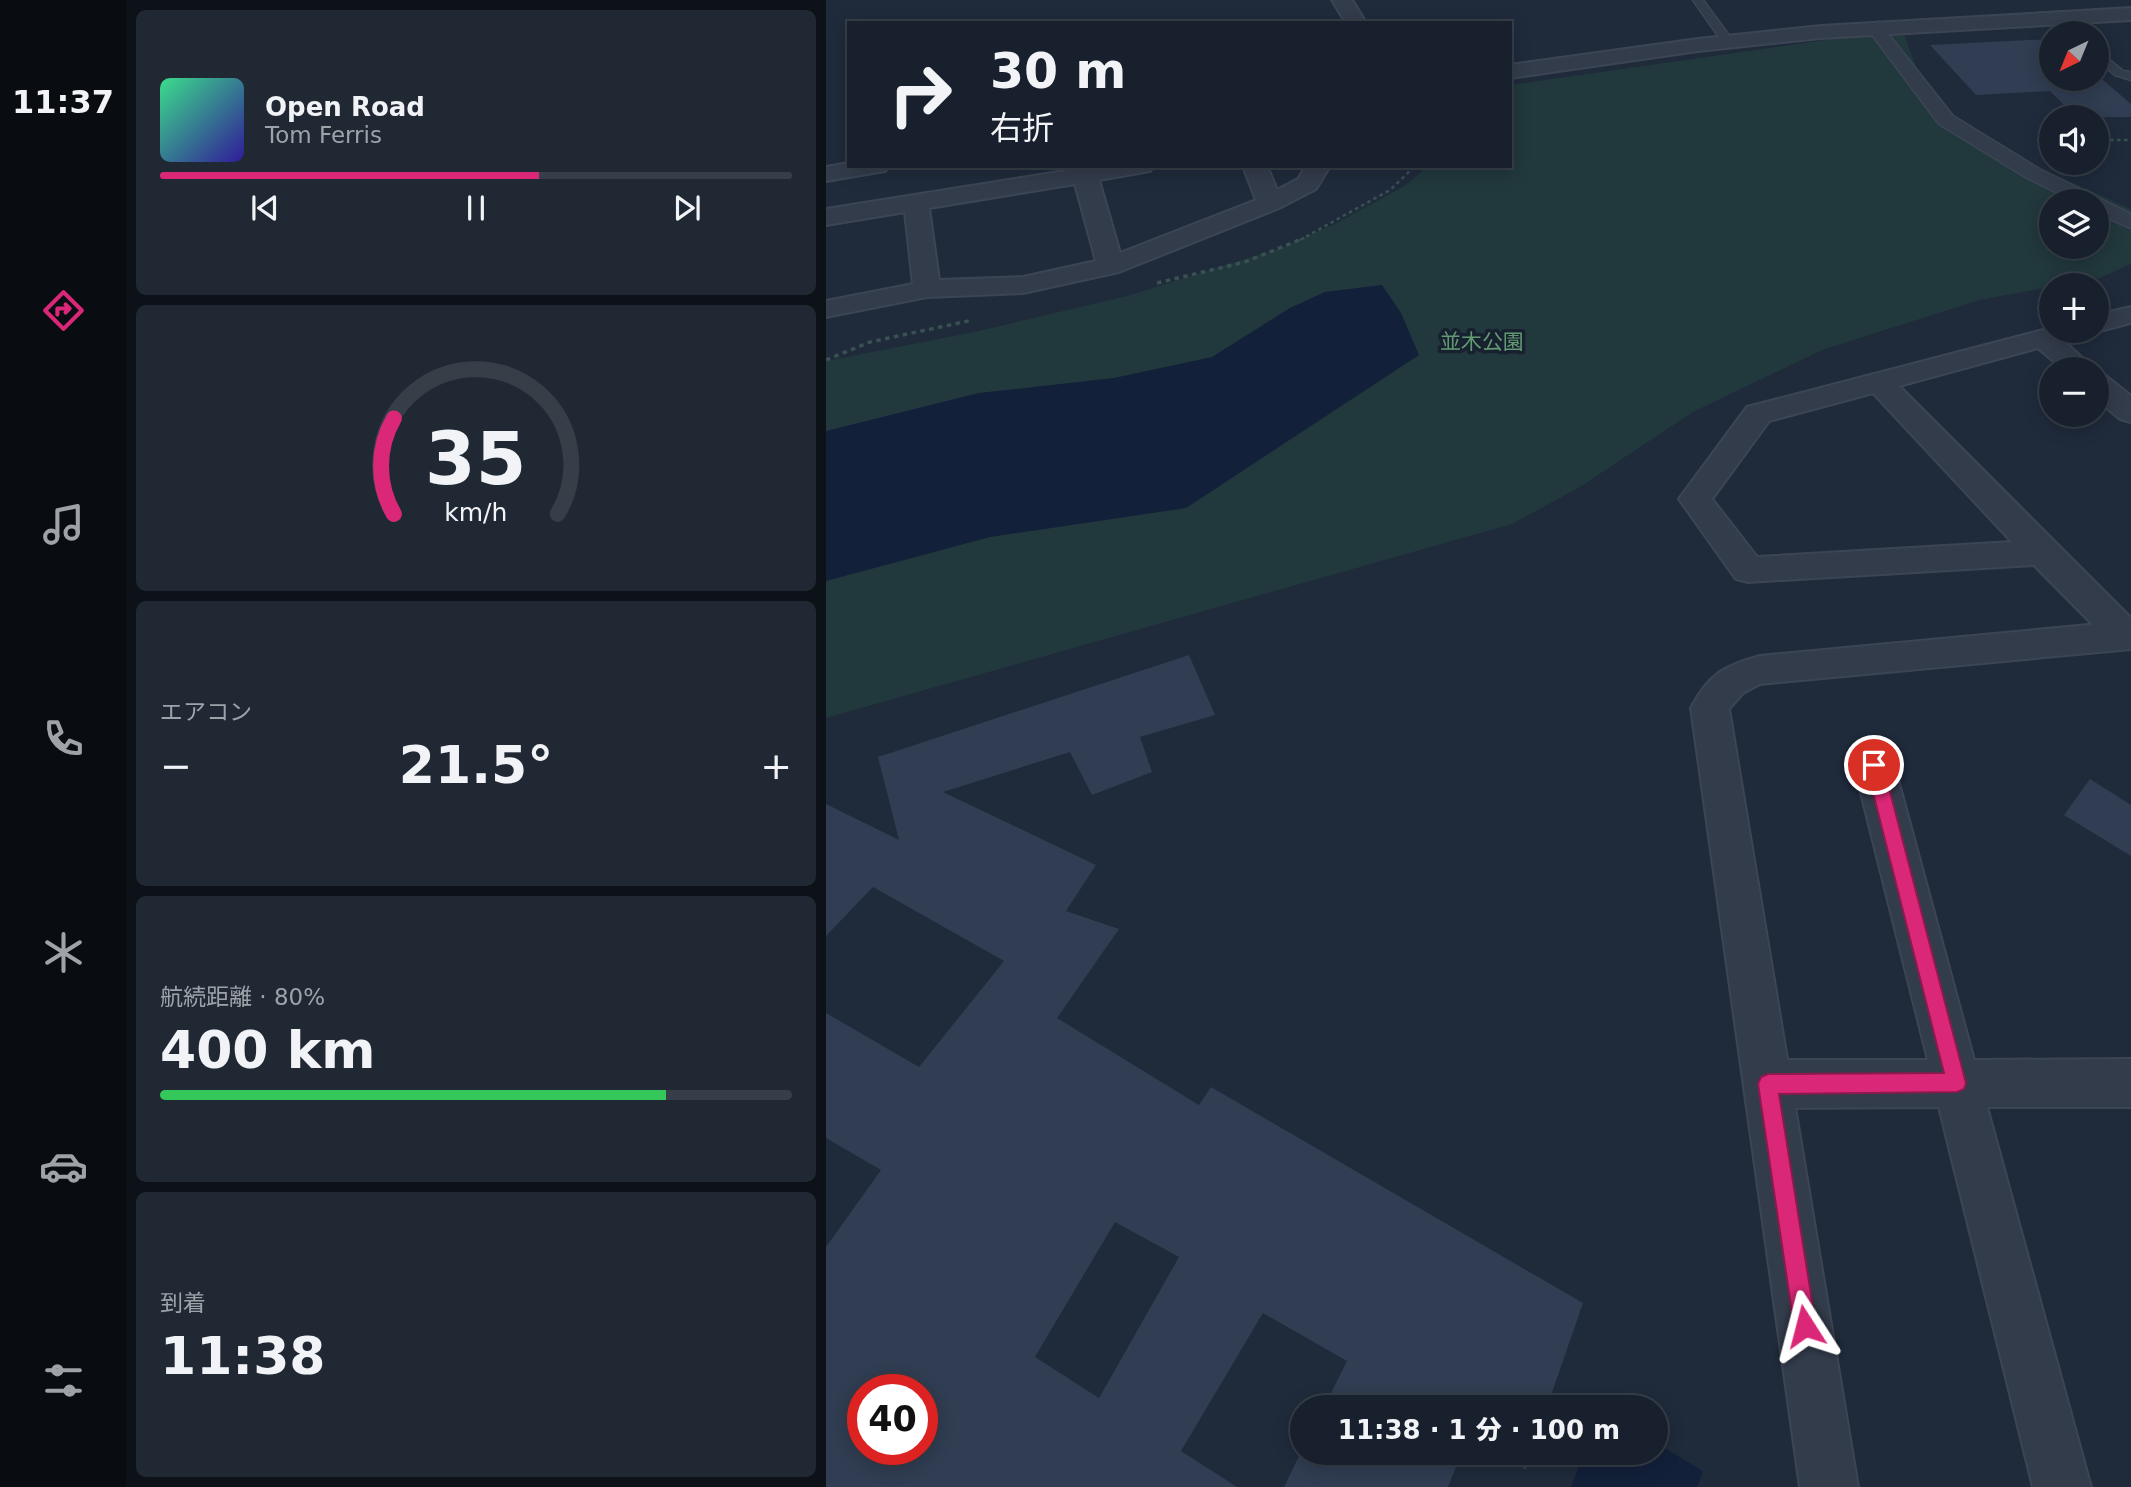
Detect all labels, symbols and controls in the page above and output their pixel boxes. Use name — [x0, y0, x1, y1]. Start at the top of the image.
north arrow — [2039, 21, 2109, 91]
map controls — [2039, 21, 2109, 427]
text: 30 m — [990, 43, 1126, 100]
icon: right — [875, 49, 966, 140]
text: 11:37 — [12, 83, 114, 121]
text: Open Road — [265, 92, 425, 122]
button: sound — [2039, 105, 2109, 175]
text: 右折 — [990, 109, 1054, 147]
text: Tom Ferris — [265, 122, 382, 148]
icon: previous — [246, 189, 284, 227]
icon: pause — [457, 189, 495, 227]
icon: next — [668, 189, 706, 227]
button: layers — [2039, 189, 2109, 259]
button: + — [2039, 273, 2109, 343]
icon: directions — [39, 286, 88, 335]
park label: 並木公園 — [1440, 330, 1524, 354]
button: − — [2039, 357, 2109, 427]
text: 35 — [425, 417, 527, 502]
text: km/h — [444, 498, 508, 527]
icon: music — [39, 500, 88, 549]
text: エアコン — [160, 699, 252, 725]
icon: phone — [39, 714, 88, 763]
text: 21.5° — [399, 735, 553, 795]
pin — [1844, 735, 1904, 795]
text: − — [160, 744, 192, 788]
text: + — [760, 744, 792, 788]
icon: arrive — [1855, 746, 1893, 784]
icon: climate — [39, 928, 88, 977]
text: 航続距離 · 80% — [160, 984, 325, 1010]
text: 400 km — [160, 1020, 375, 1080]
icon: car — [39, 1142, 88, 1191]
position arrow — [1768, 1289, 1842, 1363]
text: 到着 — [160, 1290, 206, 1316]
text: 11:38 — [160, 1326, 326, 1386]
icon: filters — [39, 1356, 88, 1405]
speed limit sign: 40 — [847, 1374, 938, 1465]
text: 11:38 · 1 分 · 100 m — [1338, 1415, 1620, 1445]

